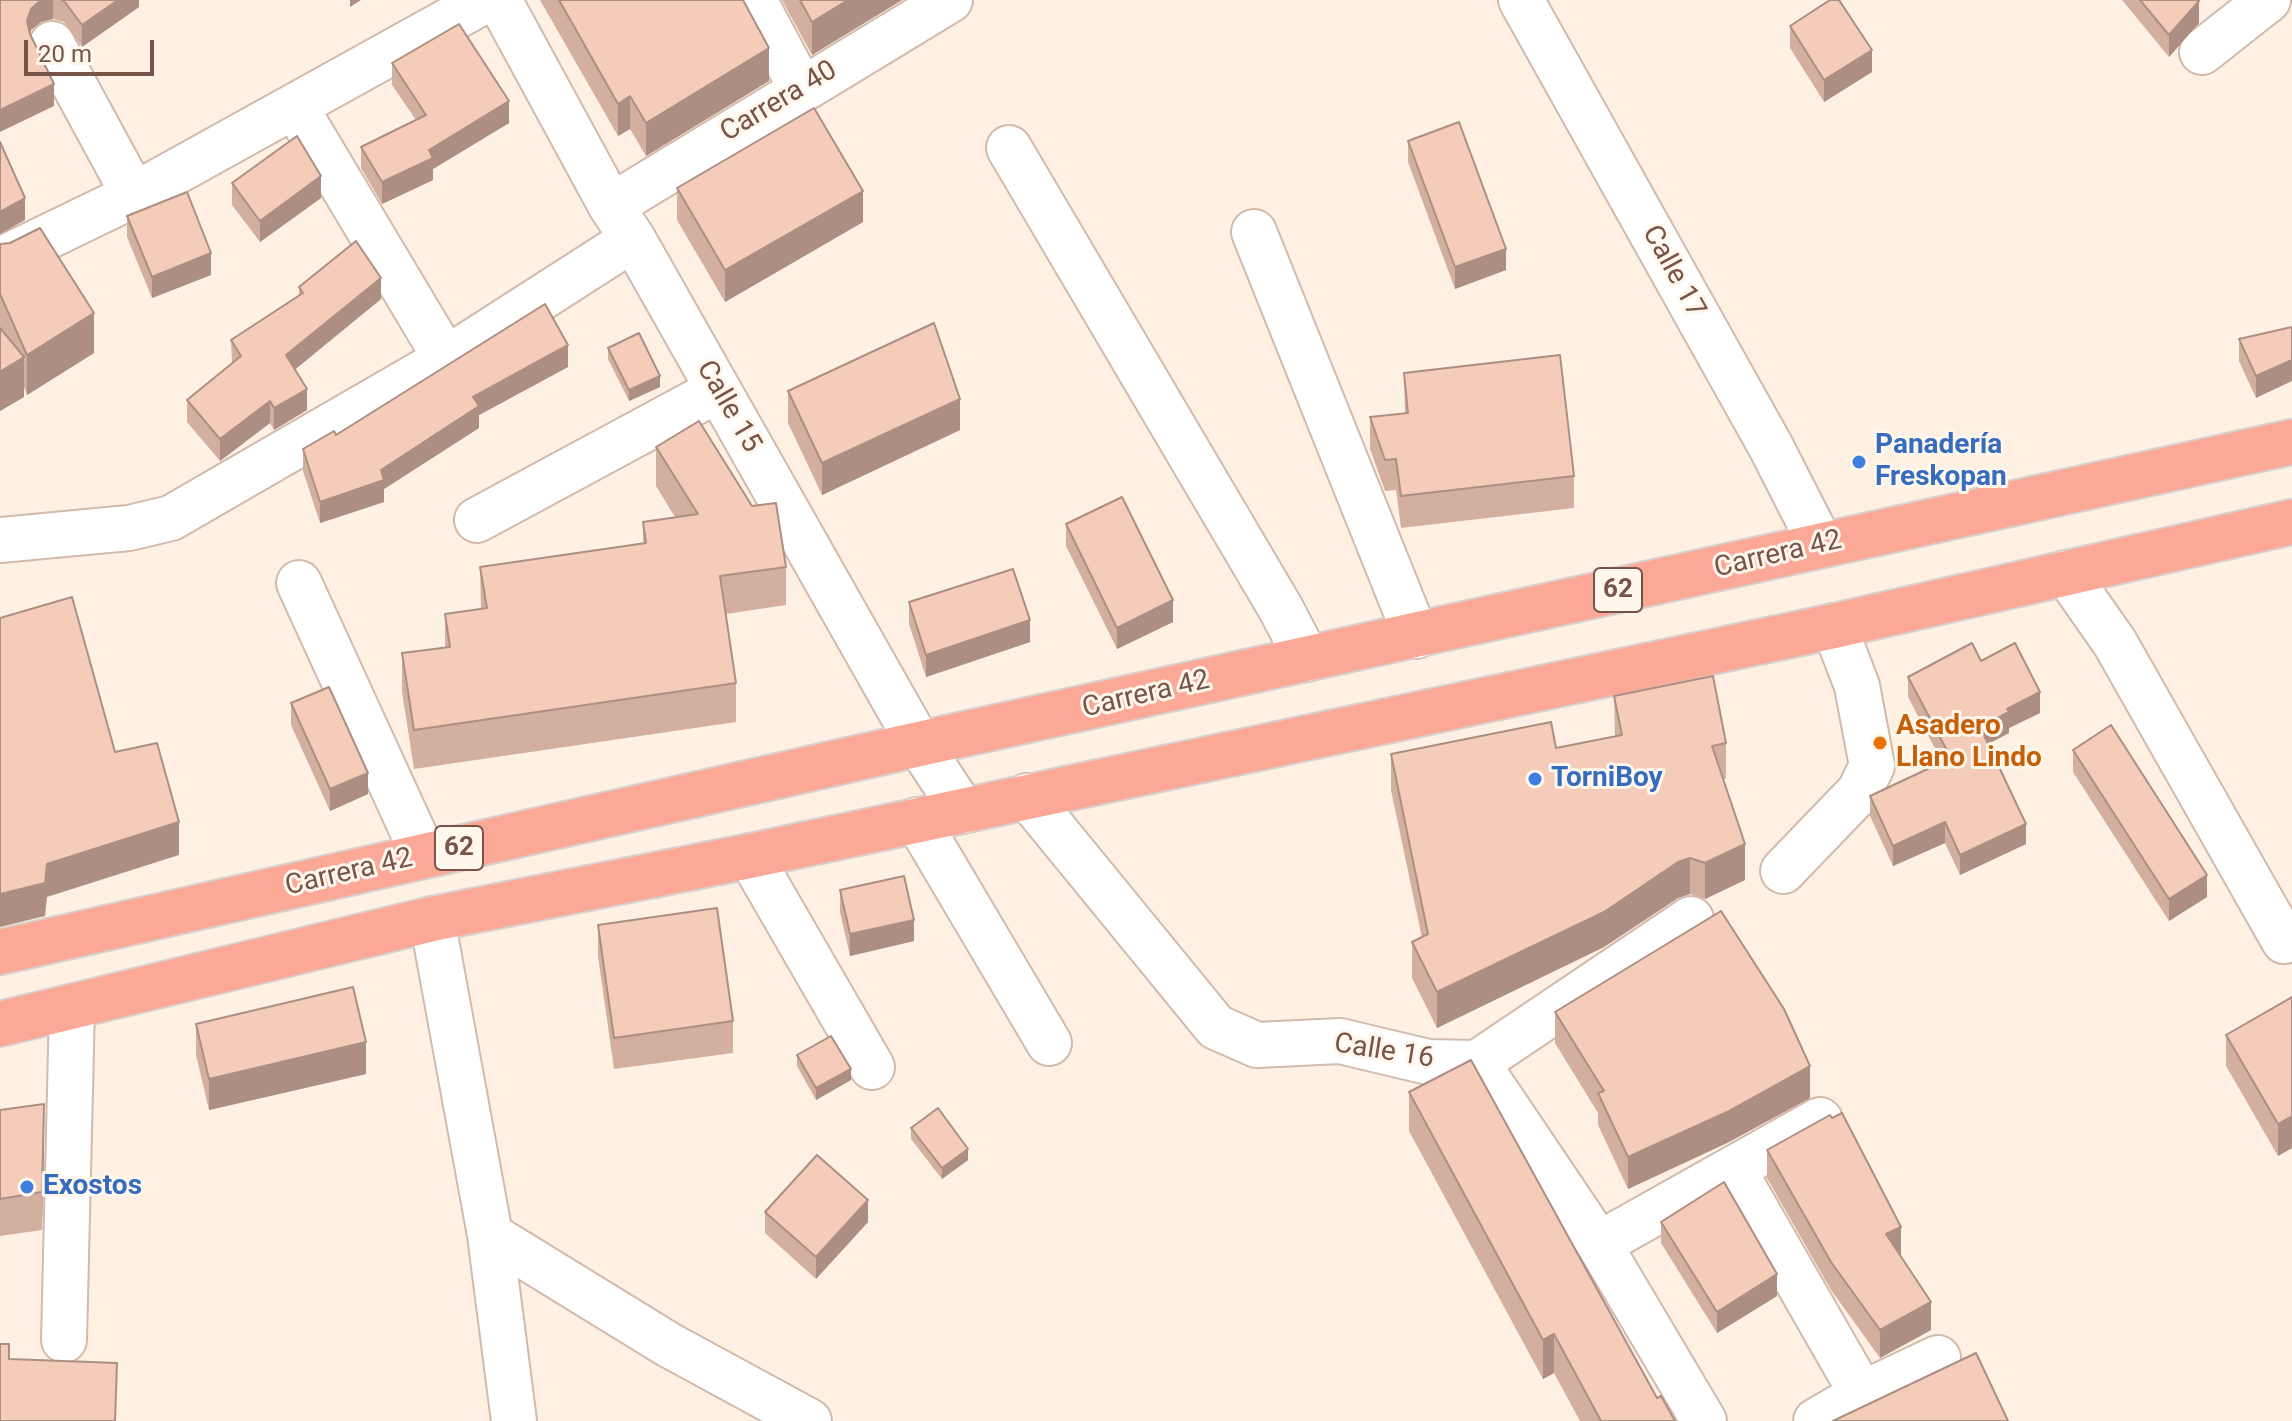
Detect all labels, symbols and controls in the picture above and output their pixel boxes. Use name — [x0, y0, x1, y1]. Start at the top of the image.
scale bar — [28, 24, 158, 74]
text: 20 m — [38, 40, 92, 68]
street label: Carrera 40 — [715, 54, 843, 150]
street label: Calle 17 — [1634, 220, 1712, 324]
street label: Calle 15 — [688, 355, 768, 459]
place label: Panadería Freskopan — [1875, 429, 2007, 495]
marker: Panadería Freskopan — [1850, 453, 1868, 471]
street label: Carrera 42 — [1711, 524, 1845, 586]
road number: 62 — [1594, 568, 1642, 612]
street label: Carrera 42 — [1079, 664, 1213, 726]
place label: Asadero Llano Lindo — [1896, 710, 2042, 776]
marker: Asadero Llano Lindo — [1871, 734, 1889, 752]
place label: TorniBoy — [1551, 762, 1663, 796]
marker: TorniBoy — [1526, 770, 1544, 788]
road number: 62 — [435, 826, 483, 870]
street label: Carrera 42 — [282, 842, 416, 904]
street label: Calle 16 — [1332, 1028, 1436, 1076]
place label: Exostos — [43, 1170, 142, 1204]
marker: Exostos — [18, 1178, 36, 1196]

